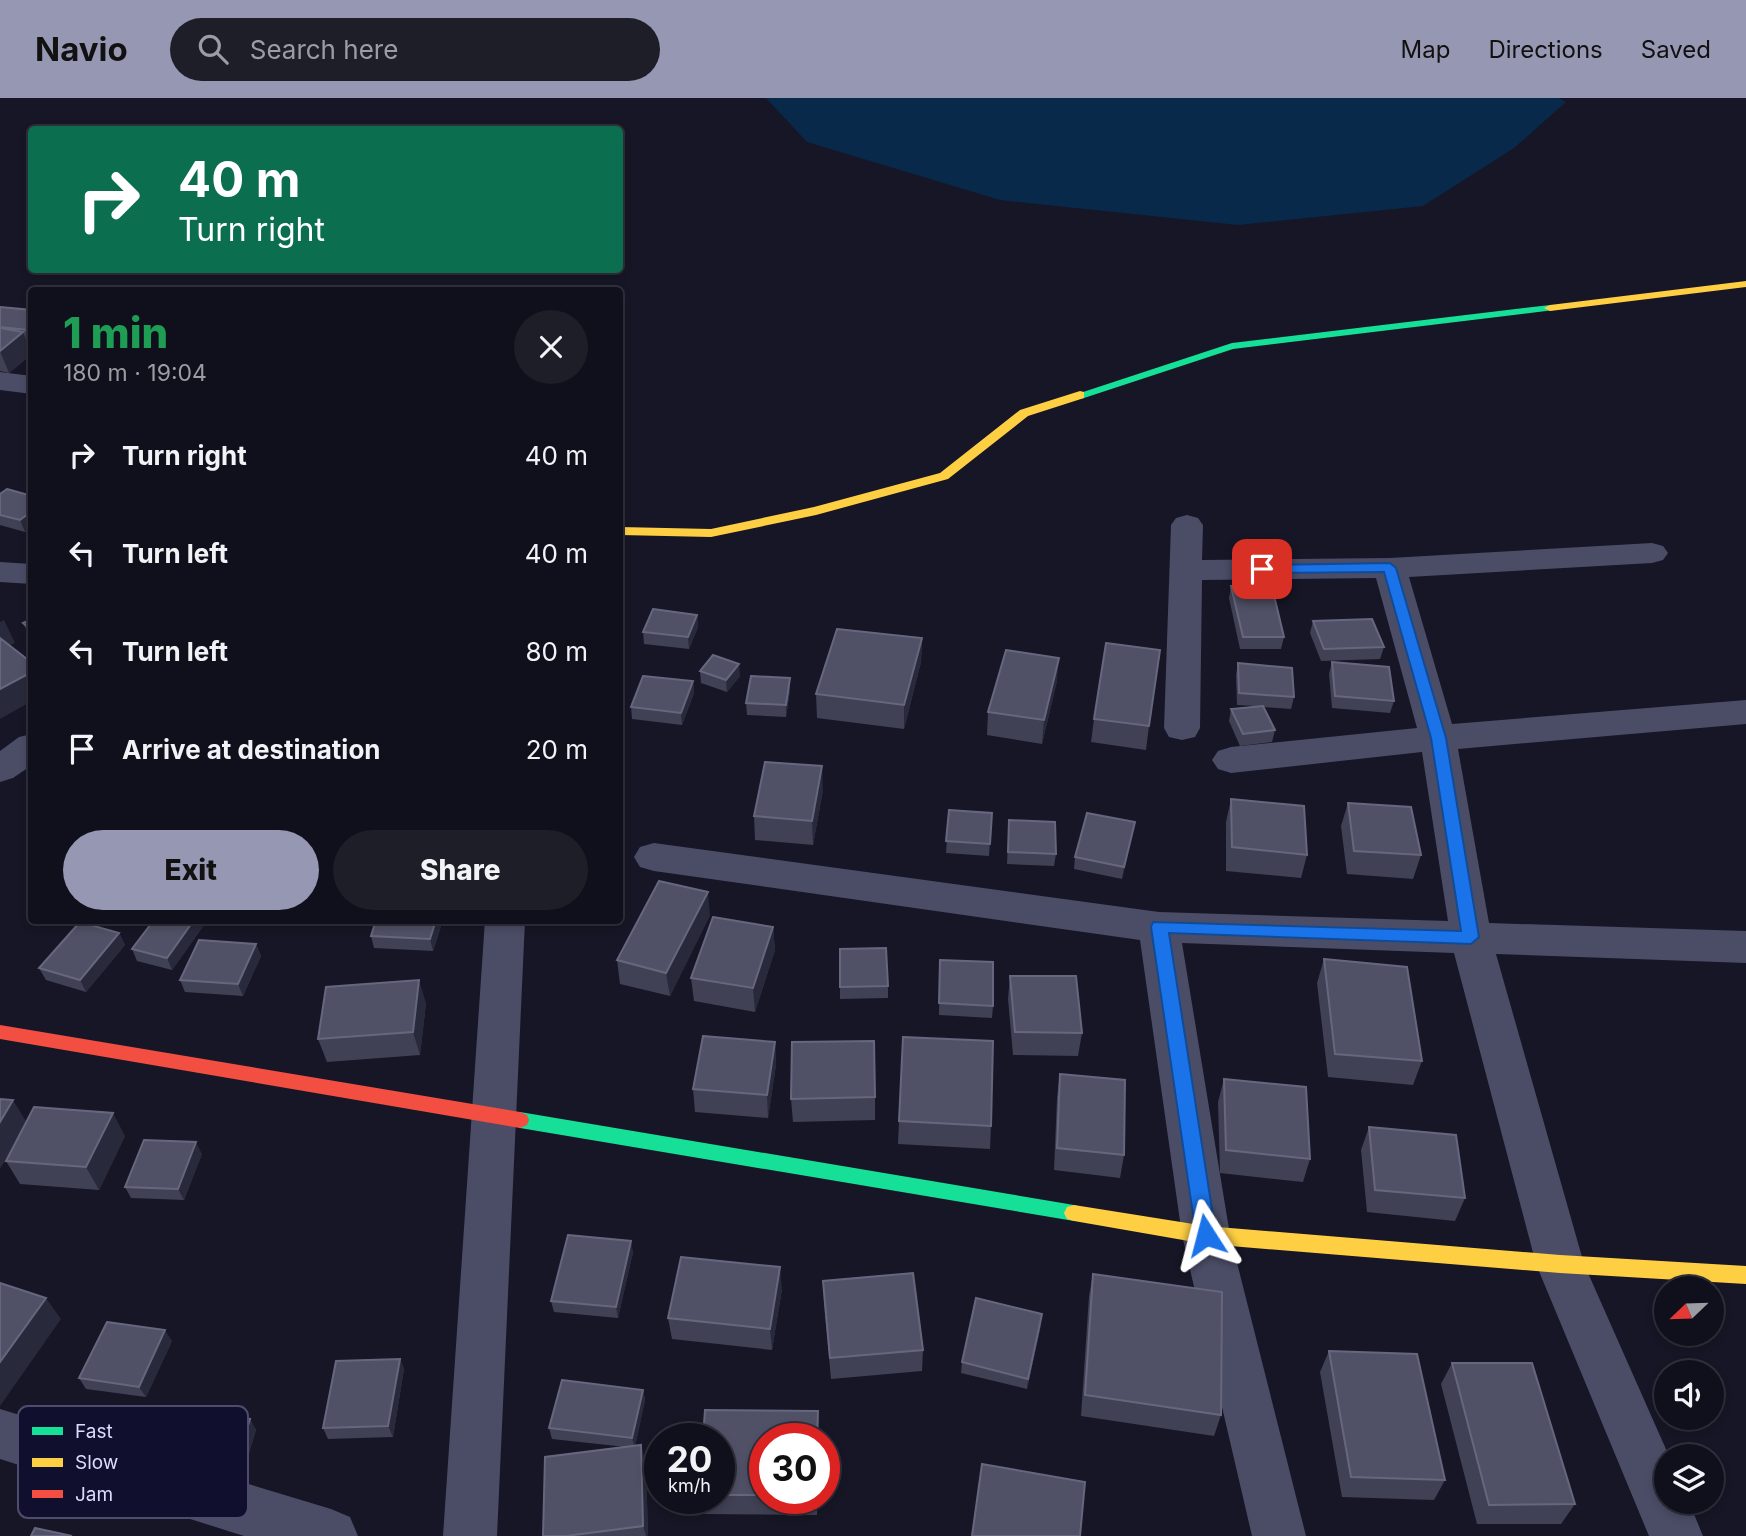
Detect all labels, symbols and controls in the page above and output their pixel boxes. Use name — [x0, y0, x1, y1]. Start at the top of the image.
search box — [170, 18, 660, 81]
text: Navio — [35, 29, 128, 69]
icon: search — [194, 30, 232, 68]
text: Search here — [250, 34, 398, 65]
text: Map — [1401, 35, 1450, 64]
text: Directions — [1488, 35, 1603, 64]
text: Saved — [1641, 35, 1711, 64]
text: 40 m — [178, 150, 301, 209]
icon: right — [63, 154, 154, 245]
text: Turn right — [178, 210, 325, 249]
text: 1 min — [63, 307, 168, 358]
button: close — [514, 310, 588, 384]
text: 180 m · 19:04 — [63, 359, 207, 387]
icon: right — [63, 436, 101, 474]
text: Turn right — [122, 440, 247, 471]
text: 40 m — [525, 440, 588, 471]
icon: left — [63, 534, 101, 572]
text: Turn left — [122, 538, 228, 569]
text: 40 m — [525, 538, 588, 569]
pin — [1232, 539, 1292, 599]
icon: arrive — [1243, 550, 1281, 588]
icon: left — [63, 632, 101, 670]
text: Turn left — [122, 636, 228, 667]
text: 80 m — [525, 636, 588, 667]
icon: arrive — [63, 730, 101, 768]
text: Arrive at destination — [122, 734, 381, 765]
text: 20 m — [526, 734, 588, 765]
button: Exit — [63, 830, 319, 910]
button: Share — [333, 830, 588, 910]
position arrow — [1169, 1198, 1243, 1272]
north arrow — [1654, 1276, 1724, 1346]
map controls — [1654, 1276, 1724, 1514]
button: sound — [1654, 1360, 1724, 1430]
legend — [18, 1406, 248, 1518]
text: Fast — [75, 1420, 113, 1443]
speed limit sign: 30 — [749, 1423, 840, 1514]
text: 20 — [667, 1438, 712, 1480]
button: layers — [1654, 1444, 1724, 1514]
text: Slow — [75, 1451, 118, 1474]
text: km/h — [668, 1475, 711, 1496]
text: Jam — [75, 1483, 113, 1506]

